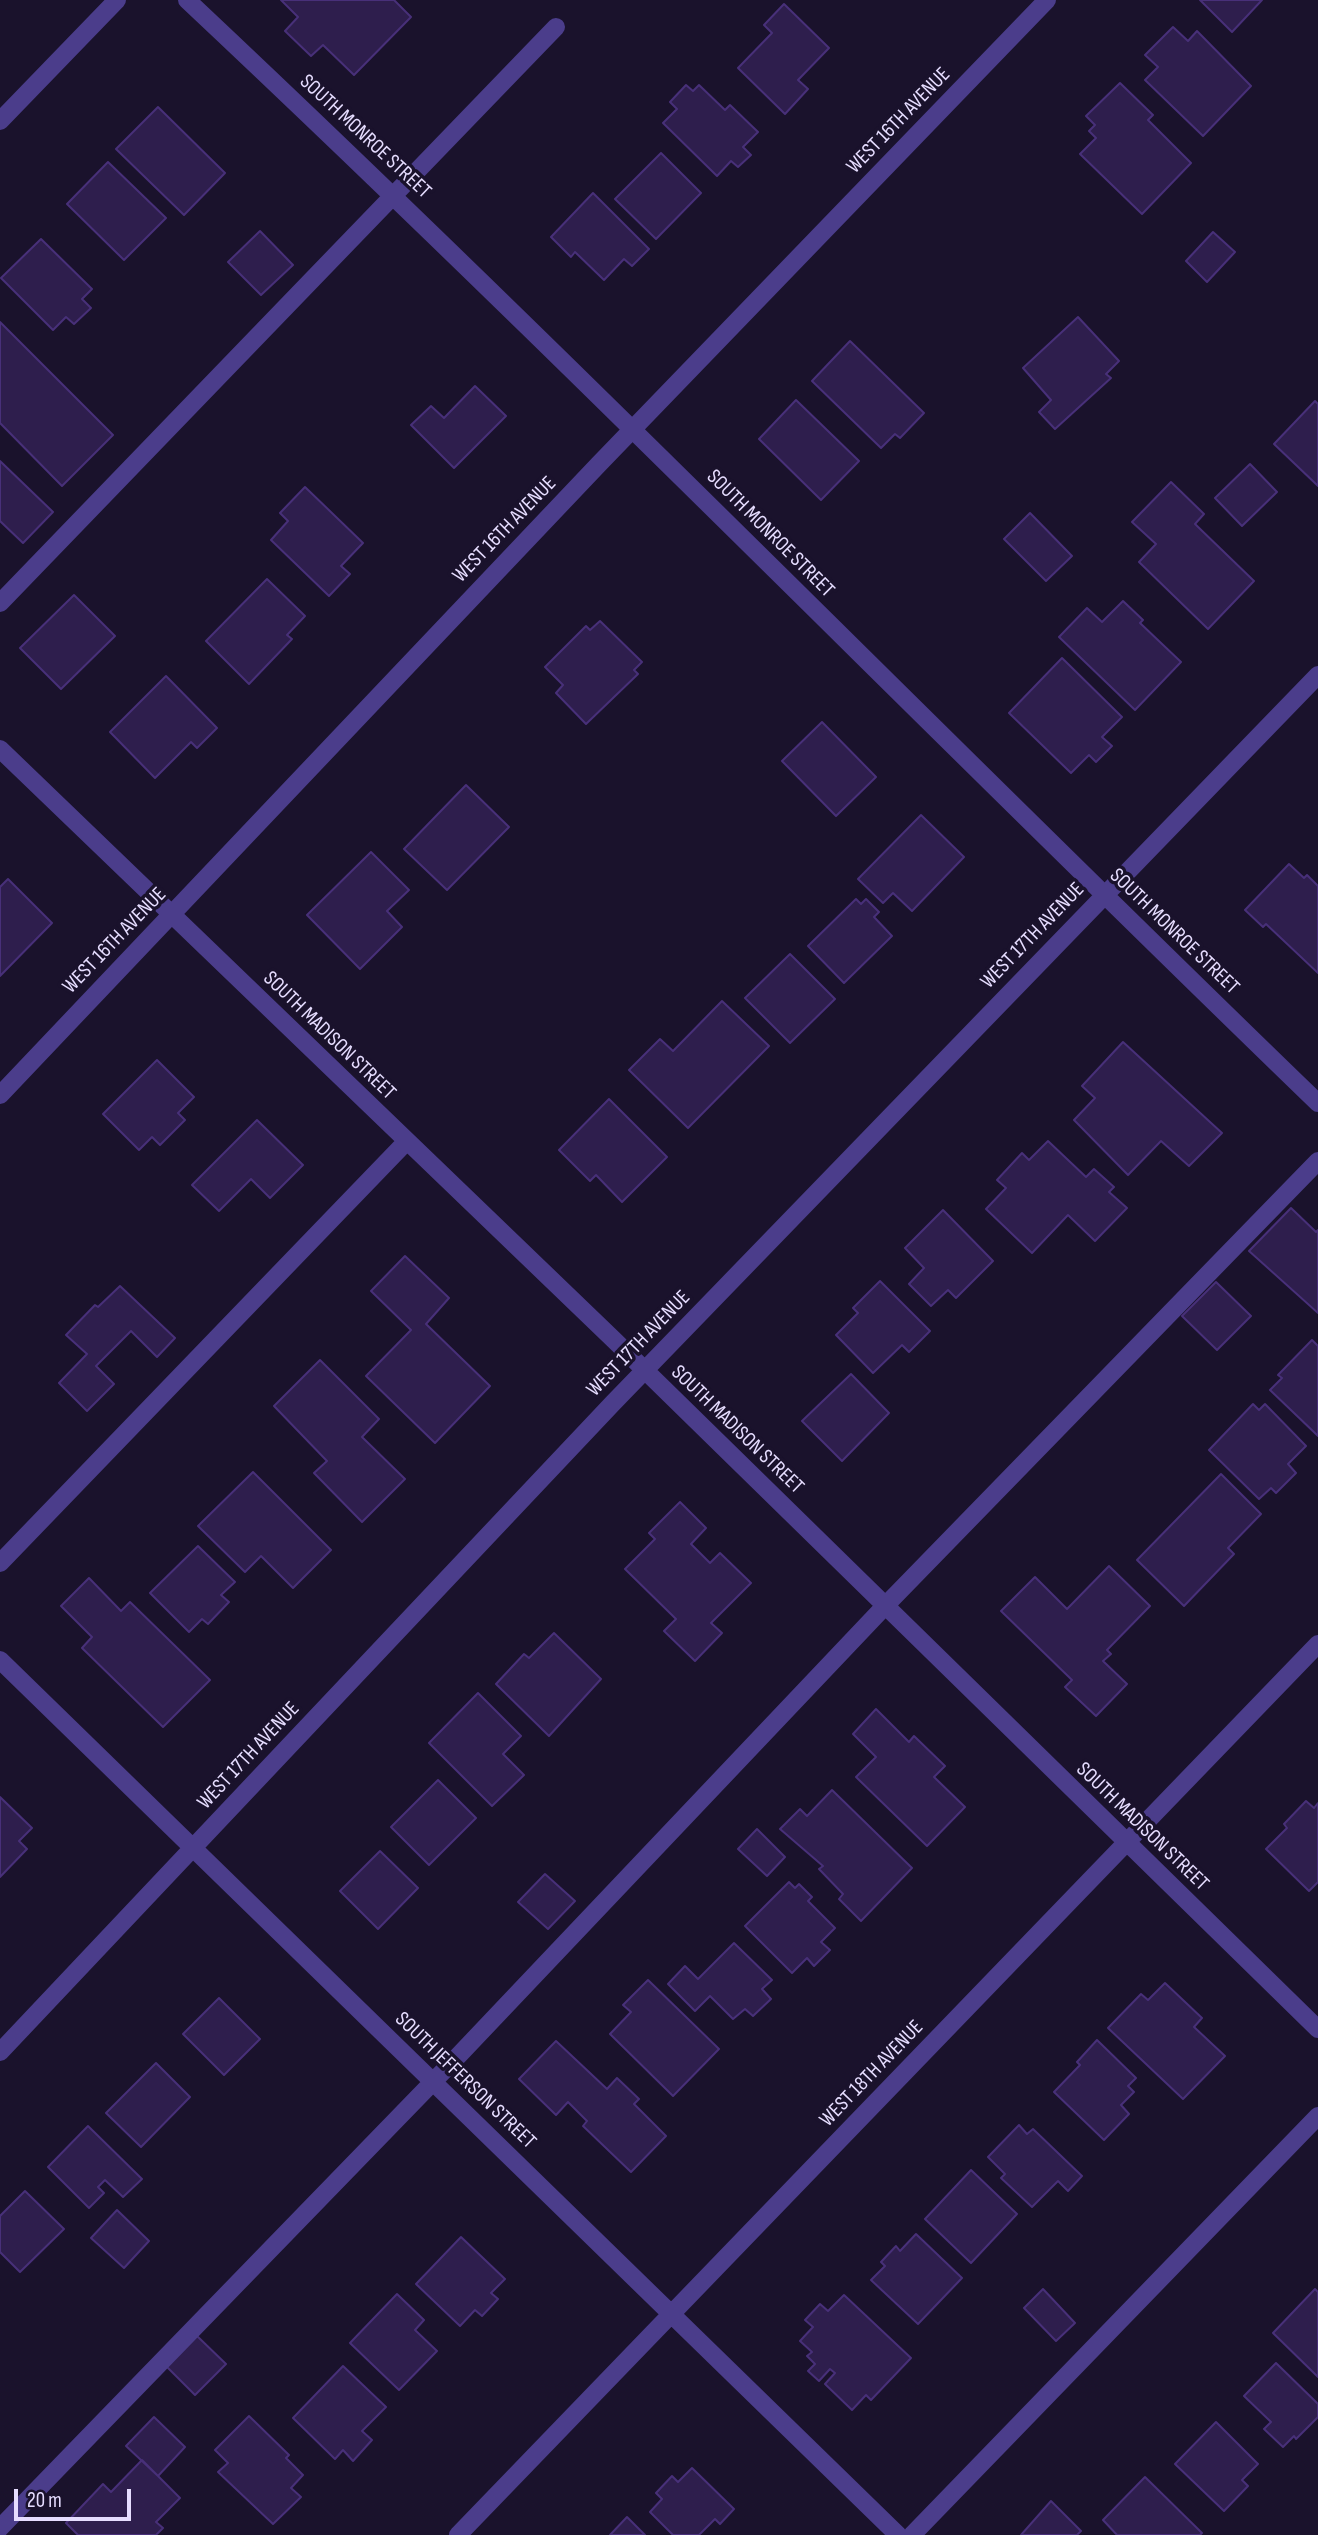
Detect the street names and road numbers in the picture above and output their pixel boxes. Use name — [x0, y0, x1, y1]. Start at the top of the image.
street label: WEST 16TH AVENUE — [842, 63, 956, 179]
street label: SOUTH MONROE STREET — [294, 70, 436, 204]
street label: SOUTH MONROE STREET — [701, 465, 839, 603]
street label: WEST 16TH AVENUE — [448, 472, 562, 588]
street label: SOUTH MONROE STREET — [1104, 864, 1244, 1000]
street label: WEST 17TH AVENUE — [976, 878, 1090, 994]
street label: WEST 16TH AVENUE — [58, 883, 172, 999]
street label: SOUTH MADISON STREET — [257, 966, 401, 1106]
street label: WEST 17TH AVENUE — [582, 1286, 696, 1402]
street label: SOUTH MADISON STREET — [665, 1360, 809, 1500]
street label: WEST 17TH AVENUE — [193, 1697, 305, 1815]
street label: SOUTH MADISON STREET — [1070, 1757, 1214, 1897]
street label: SOUTH JEFFERSON STREET — [389, 2007, 541, 2155]
street label: WEST 18TH AVENUE — [815, 2015, 929, 2133]

